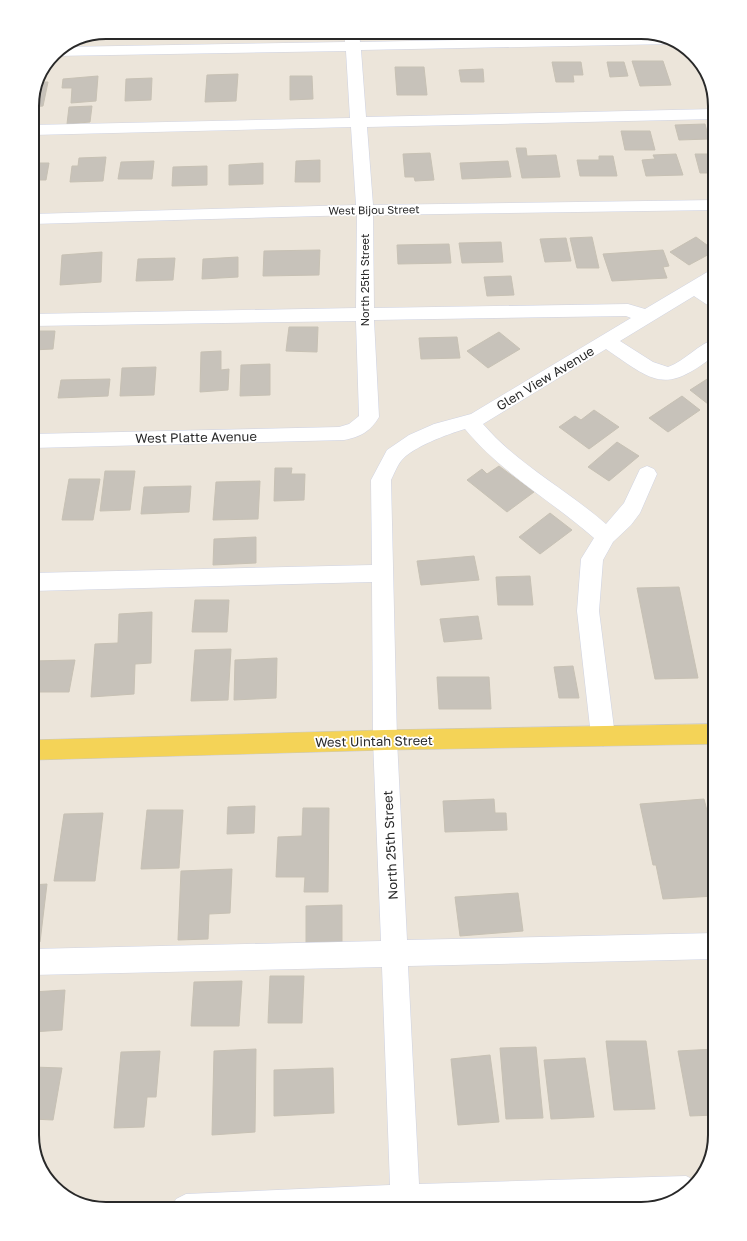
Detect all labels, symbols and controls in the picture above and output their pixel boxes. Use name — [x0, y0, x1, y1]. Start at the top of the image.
street label: West Bijou Street — [328, 202, 420, 217]
street label: North 25th Street — [358, 234, 371, 326]
street label: Glen View Avenue — [493, 342, 597, 414]
street label: West Platte Avenue — [135, 428, 257, 446]
street label: West Uintah Street — [315, 732, 433, 750]
street label: North 25th Street — [379, 790, 401, 900]

